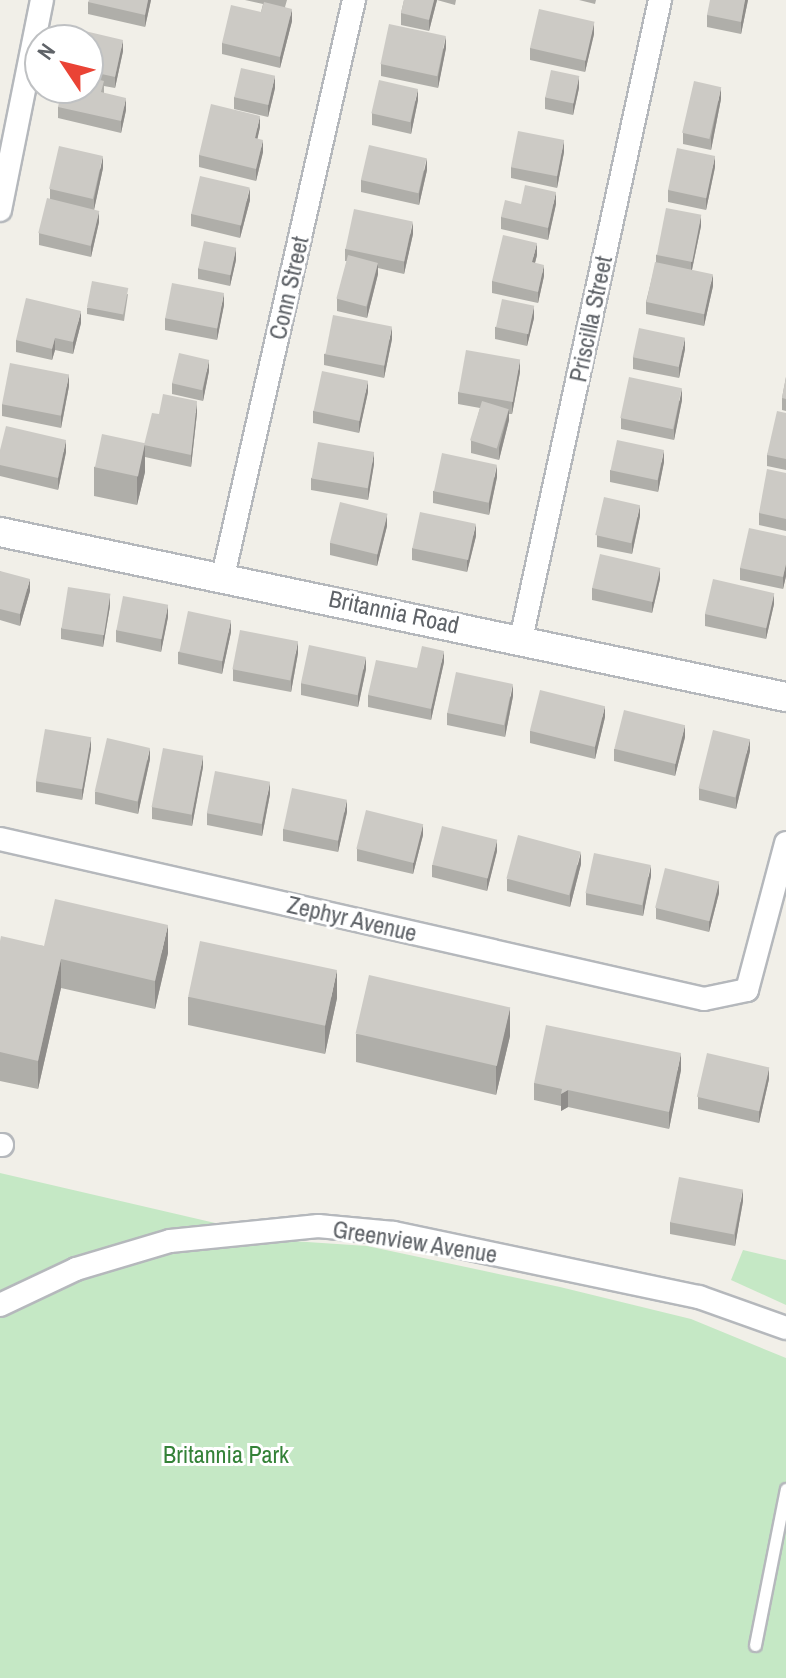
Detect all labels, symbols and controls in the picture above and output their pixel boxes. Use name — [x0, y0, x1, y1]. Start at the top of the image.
north arrow — [24, 24, 104, 104]
text: N — [30, 37, 62, 65]
street label: Conn Street — [263, 234, 315, 342]
street label: Priscilla Street — [564, 253, 618, 385]
street label: Britannia Road — [326, 584, 462, 640]
street label: Zephyr Avenue — [284, 890, 420, 948]
street label: Greenview Avenue — [330, 1215, 500, 1269]
park label: Britannia Park — [163, 1441, 289, 1469]

